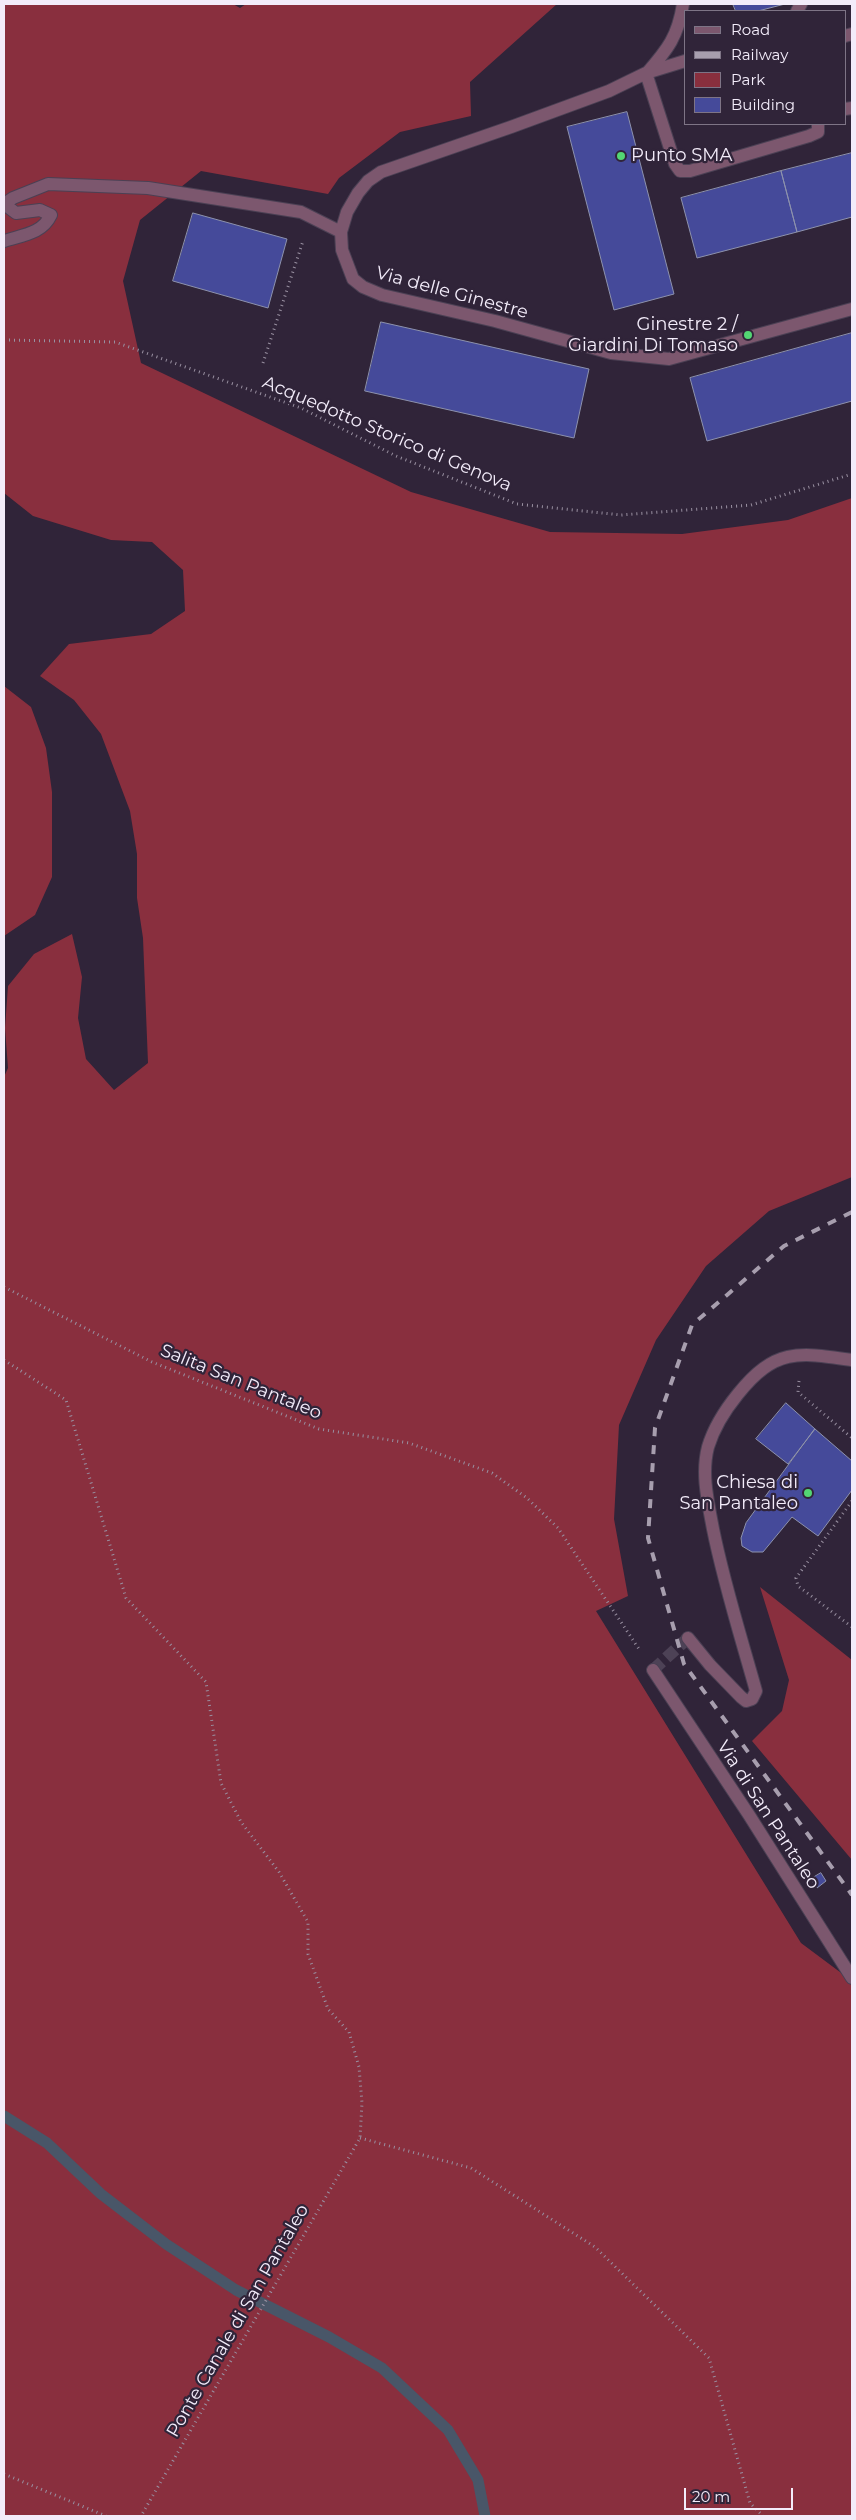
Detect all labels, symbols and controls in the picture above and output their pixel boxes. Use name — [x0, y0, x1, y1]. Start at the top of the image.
legend — [684, 10, 846, 125]
text: Road — [731, 20, 770, 39]
text: Railway — [731, 45, 788, 64]
text: Park — [731, 70, 765, 89]
text: Building — [731, 95, 795, 114]
place label: Punto SMA — [631, 145, 732, 167]
marker: Punto SMA — [615, 150, 627, 162]
street label: Via delle Ginestre — [374, 262, 530, 324]
place label: Ginestre 2 / Giardini Di Tomaso — [568, 314, 738, 356]
marker: Ginestre 2 / Giardini Di Tomaso — [742, 329, 754, 341]
street label: Acquedotto Storico di Genova — [259, 372, 515, 496]
street label: Salita San Pantaleo — [157, 1340, 325, 1424]
place label: Chiesa di San Pantaleo — [679, 1472, 798, 1515]
marker: Chiesa di San Pantaleo — [802, 1487, 814, 1499]
street label: Via di San Pantaleo — [712, 1737, 824, 1893]
street label: Ponte Canale di San Pantaleo — [162, 2201, 314, 2441]
scale bar — [686, 2478, 795, 2510]
text: 20 m — [692, 2487, 730, 2506]

